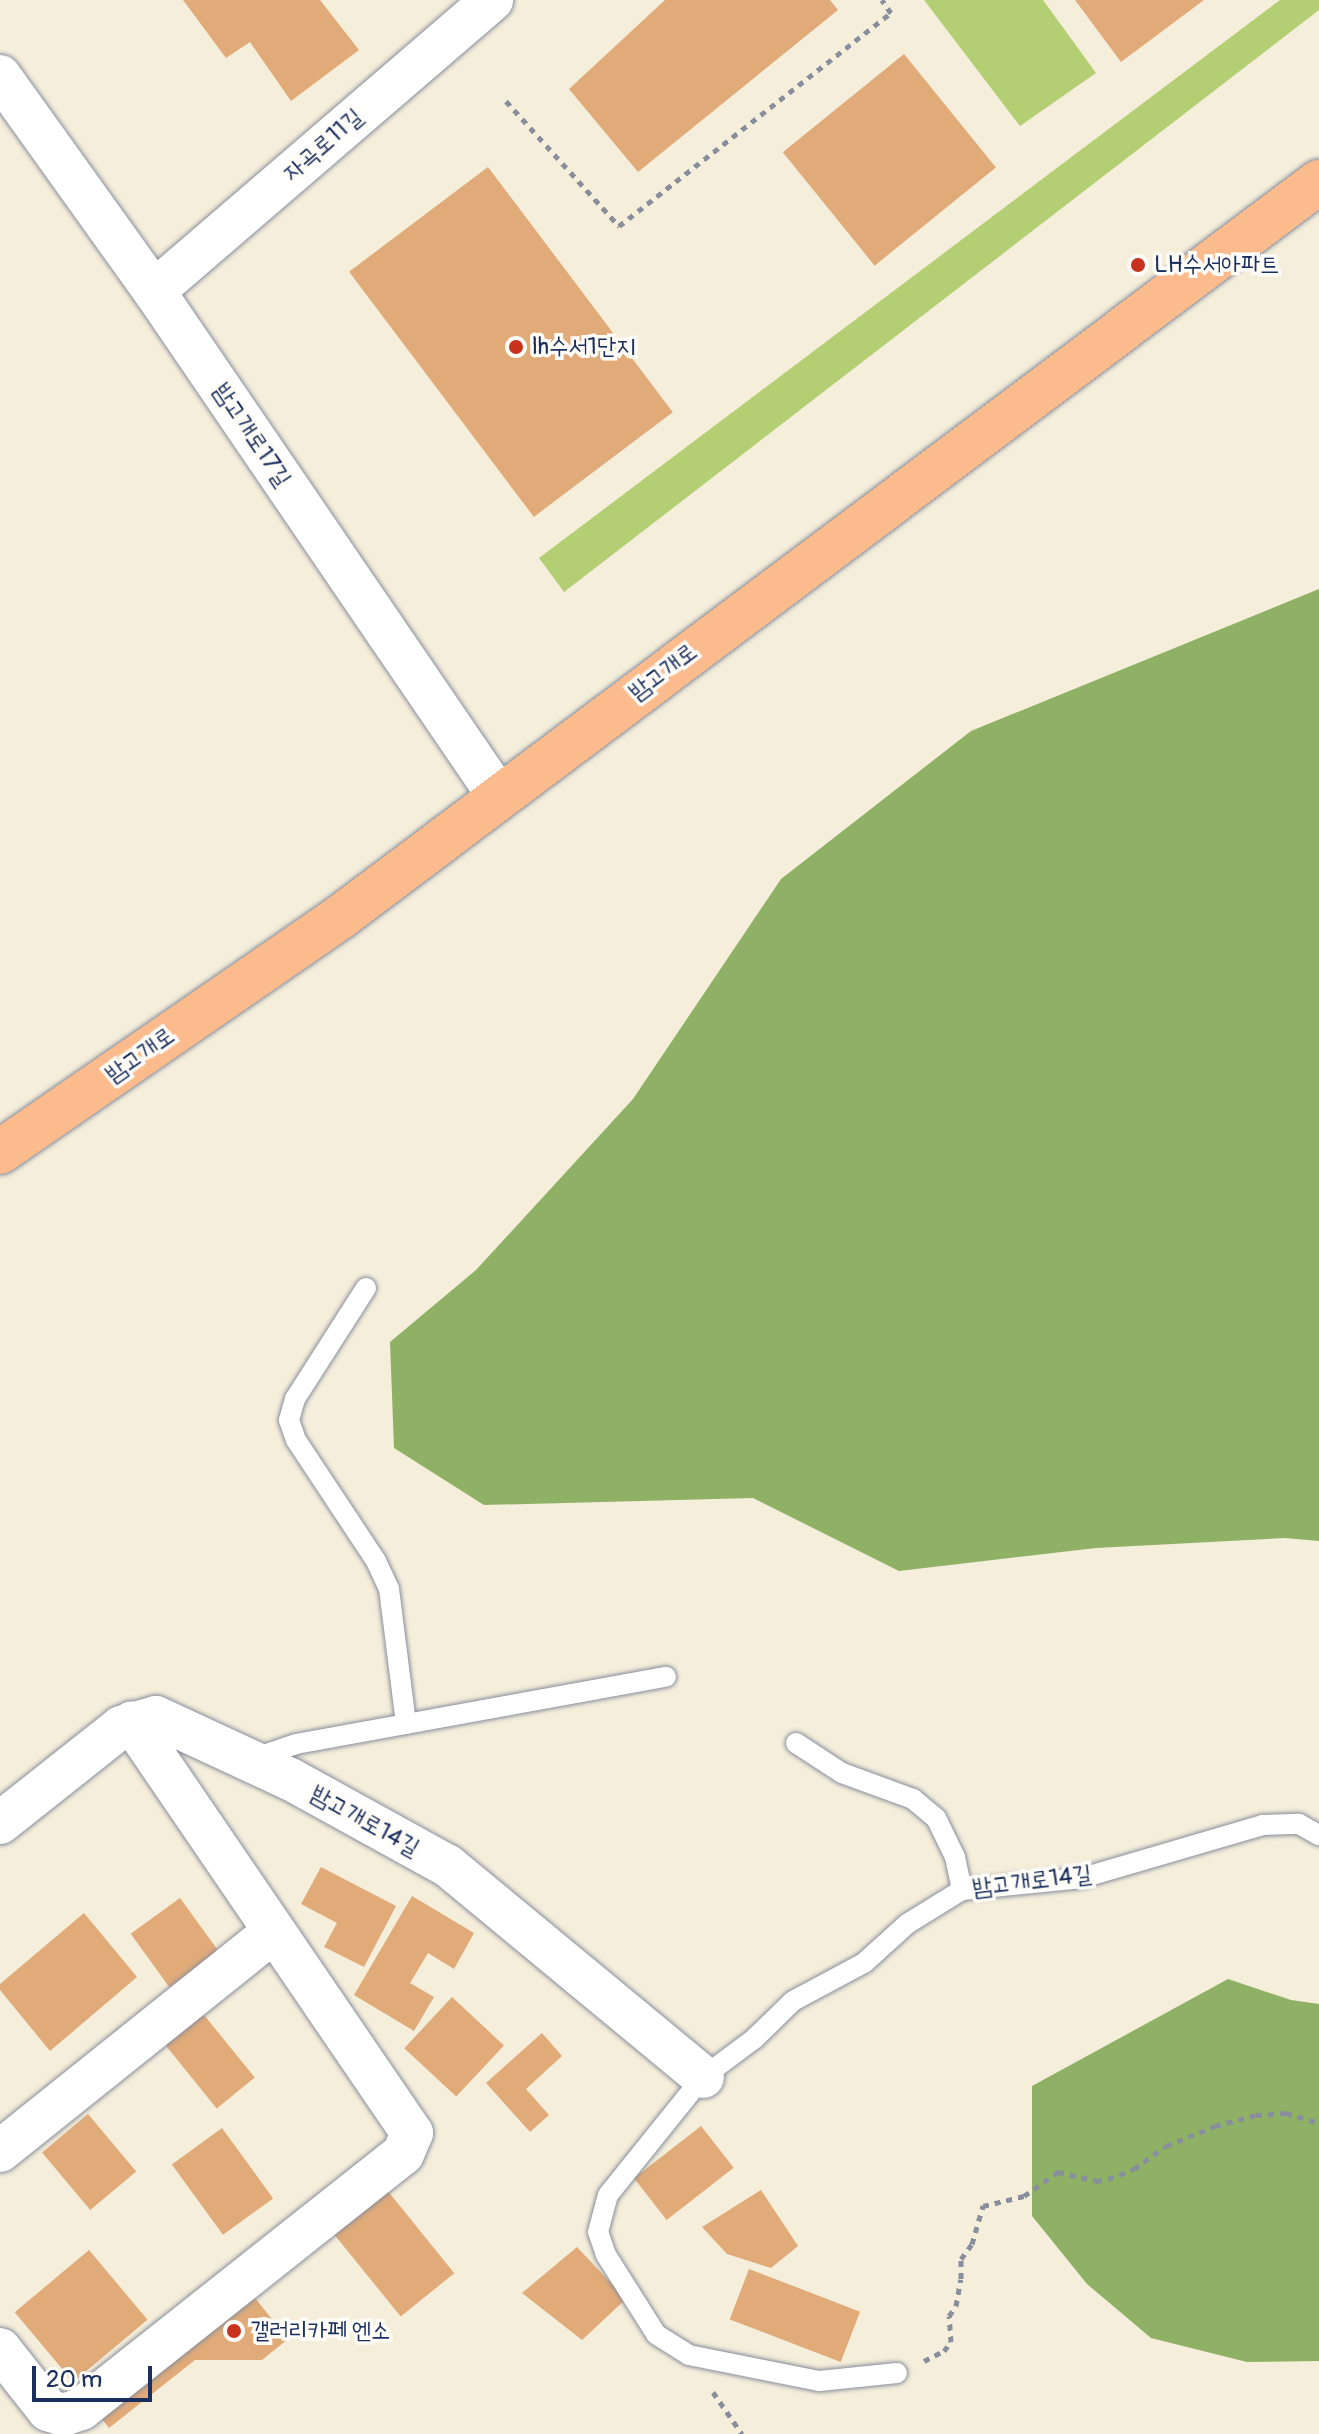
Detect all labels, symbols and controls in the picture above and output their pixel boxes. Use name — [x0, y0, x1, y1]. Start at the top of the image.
street label: 자곡로11길 — [277, 103, 369, 187]
place label: LH수서아파트 — [1154, 251, 1279, 279]
marker: LH수서아파트 — [1129, 256, 1147, 274]
place label: lh수서1단지 — [532, 333, 636, 361]
marker: lh수서1단지 — [507, 338, 525, 356]
street label: 밤고개로17길 — [207, 378, 297, 492]
street label: 밤고개로 — [623, 637, 703, 707]
street label: 밤고개로 — [100, 1021, 180, 1089]
street label: 밤고개로14길 — [306, 1779, 424, 1863]
street label: 밤고개로14길 — [971, 1859, 1093, 1903]
place label: 갤러리카페 엔소 — [250, 2317, 390, 2345]
marker: 갤러리카페 엔소 — [225, 2322, 243, 2340]
scale bar — [36, 2350, 156, 2400]
text: 20 m — [46, 2365, 102, 2394]

